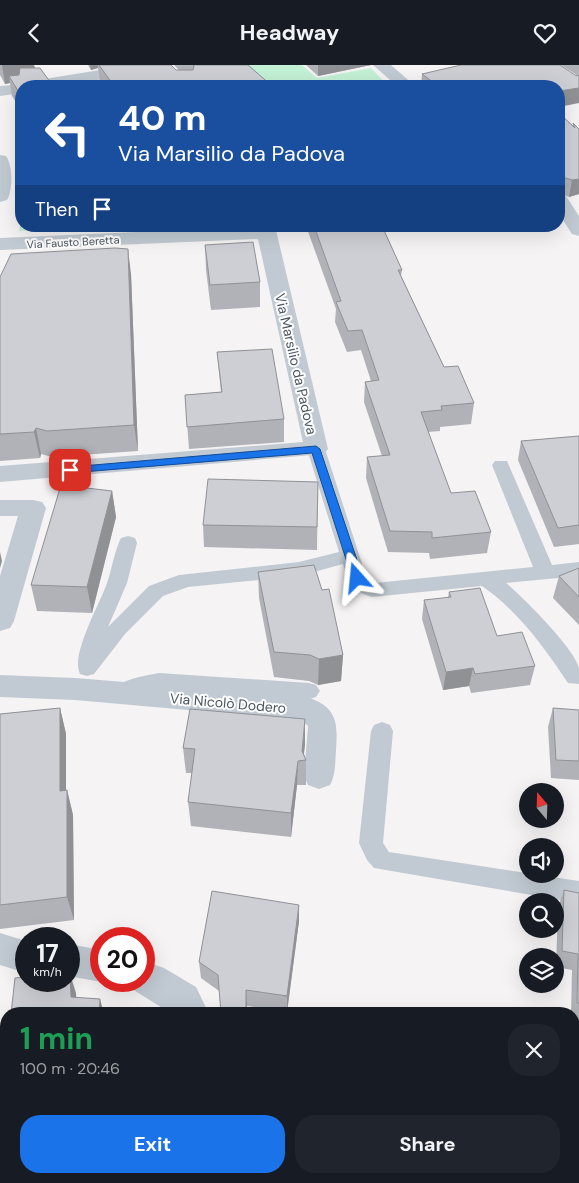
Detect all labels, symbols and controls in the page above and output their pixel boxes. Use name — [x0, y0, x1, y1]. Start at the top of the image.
text: Headway — [240, 18, 339, 47]
icon: back — [20, 19, 48, 47]
icon: heart — [531, 19, 559, 47]
text: 40 m — [118, 95, 207, 141]
icon: left — [35, 100, 100, 165]
text: Via Marsilio da Padova — [118, 139, 345, 168]
icon: arrive — [88, 195, 116, 223]
text: Then — [35, 197, 78, 222]
street label: Via Fausto Beretta — [26, 233, 120, 251]
street label: Via Marsilio da Padova — [271, 292, 321, 436]
pin — [49, 449, 91, 491]
icon: arrive — [56, 456, 84, 484]
position arrow — [330, 551, 382, 603]
street label: Via Nicolò Dodero — [169, 689, 287, 717]
north arrow — [519, 783, 564, 827]
map controls — [519, 783, 564, 993]
button: sound — [519, 838, 564, 883]
button: search — [519, 893, 564, 938]
speed limit sign: 20 — [90, 927, 155, 992]
text: 17 — [36, 937, 59, 970]
button: layers — [519, 948, 564, 993]
text: km/h — [33, 964, 62, 980]
text: 1 min — [20, 1019, 93, 1058]
button: close — [508, 1024, 560, 1076]
text: 100 m · 20:46 — [20, 1058, 120, 1079]
button: Exit — [20, 1115, 285, 1173]
button: Share — [295, 1115, 560, 1173]

